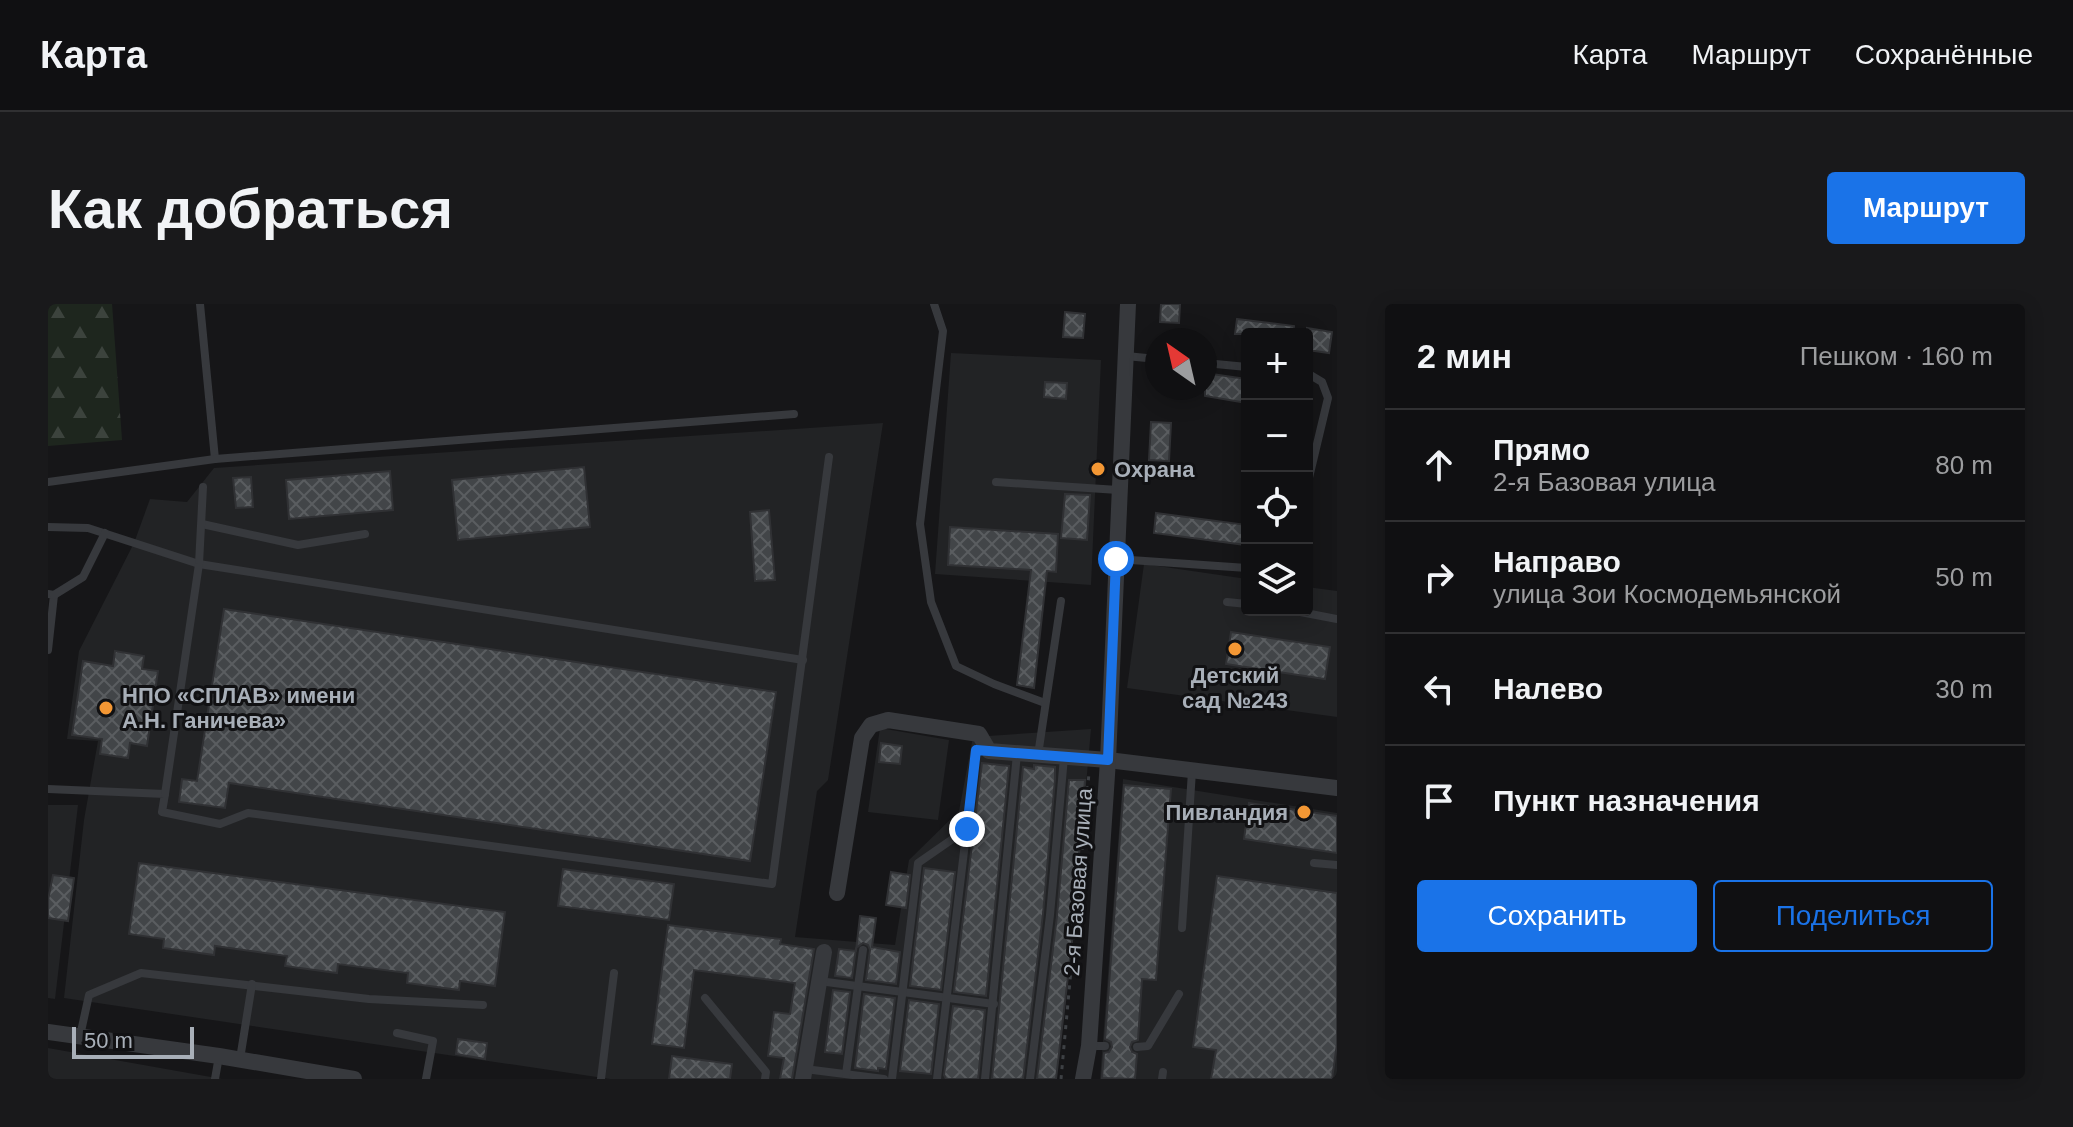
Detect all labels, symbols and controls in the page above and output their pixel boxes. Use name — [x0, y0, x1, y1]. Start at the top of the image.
text: Карта — [40, 34, 147, 76]
text: Карта — [1572, 39, 1647, 70]
text: Маршрут — [1691, 39, 1811, 70]
text: Сохранённые — [1855, 39, 2033, 70]
button: Маршрут — [1827, 172, 2025, 244]
text: Как добраться — [48, 177, 453, 240]
north arrow — [1145, 328, 1217, 400]
map controls — [1241, 328, 1313, 616]
button: + — [1241, 328, 1313, 400]
text: 2 мин — [1417, 337, 1512, 375]
text: Пешком · 160 m — [1800, 341, 1993, 371]
button: − — [1241, 400, 1313, 472]
text: Прямо — [1493, 433, 1590, 466]
icon: ahead — [1417, 443, 1461, 487]
text: 80 m — [1935, 450, 1993, 480]
place label: Охрана — [1114, 457, 1195, 482]
marker: Охрана — [1089, 460, 1107, 478]
text: 2-я Базовая улица — [1493, 467, 1716, 497]
button: locate — [1241, 472, 1313, 544]
route start — [1098, 541, 1134, 577]
button: layers — [1241, 544, 1313, 616]
text: Направо — [1493, 545, 1621, 578]
icon: right — [1417, 555, 1461, 599]
text: 50 m — [1935, 562, 1993, 592]
text: улица Зои Космодемьянской — [1493, 579, 1841, 609]
marker: Детский сад №243 — [1226, 640, 1244, 658]
place label: Детский сад №243 — [1182, 663, 1288, 713]
icon: left — [1417, 667, 1461, 711]
text: Налево — [1493, 672, 1603, 705]
text: 30 m — [1935, 674, 1993, 704]
place label: НПО «СПЛАВ» имени А.Н. Ганичева» — [122, 683, 355, 733]
marker: НПО «СПЛАВ» имени А.Н. Ганичева» — [97, 699, 115, 717]
icon: arrive — [1417, 779, 1461, 823]
text: Пункт назначения — [1493, 784, 1760, 817]
street label: 2-я Базовая улица — [1059, 786, 1097, 977]
place label: Пивландия — [1166, 800, 1288, 825]
marker: Пивландия — [1295, 803, 1313, 821]
route end — [949, 811, 985, 847]
button: Сохранить — [1417, 880, 1697, 952]
button: Поделиться — [1713, 880, 1993, 952]
scale bar — [72, 1023, 194, 1059]
text: 50 m — [84, 1028, 133, 1053]

